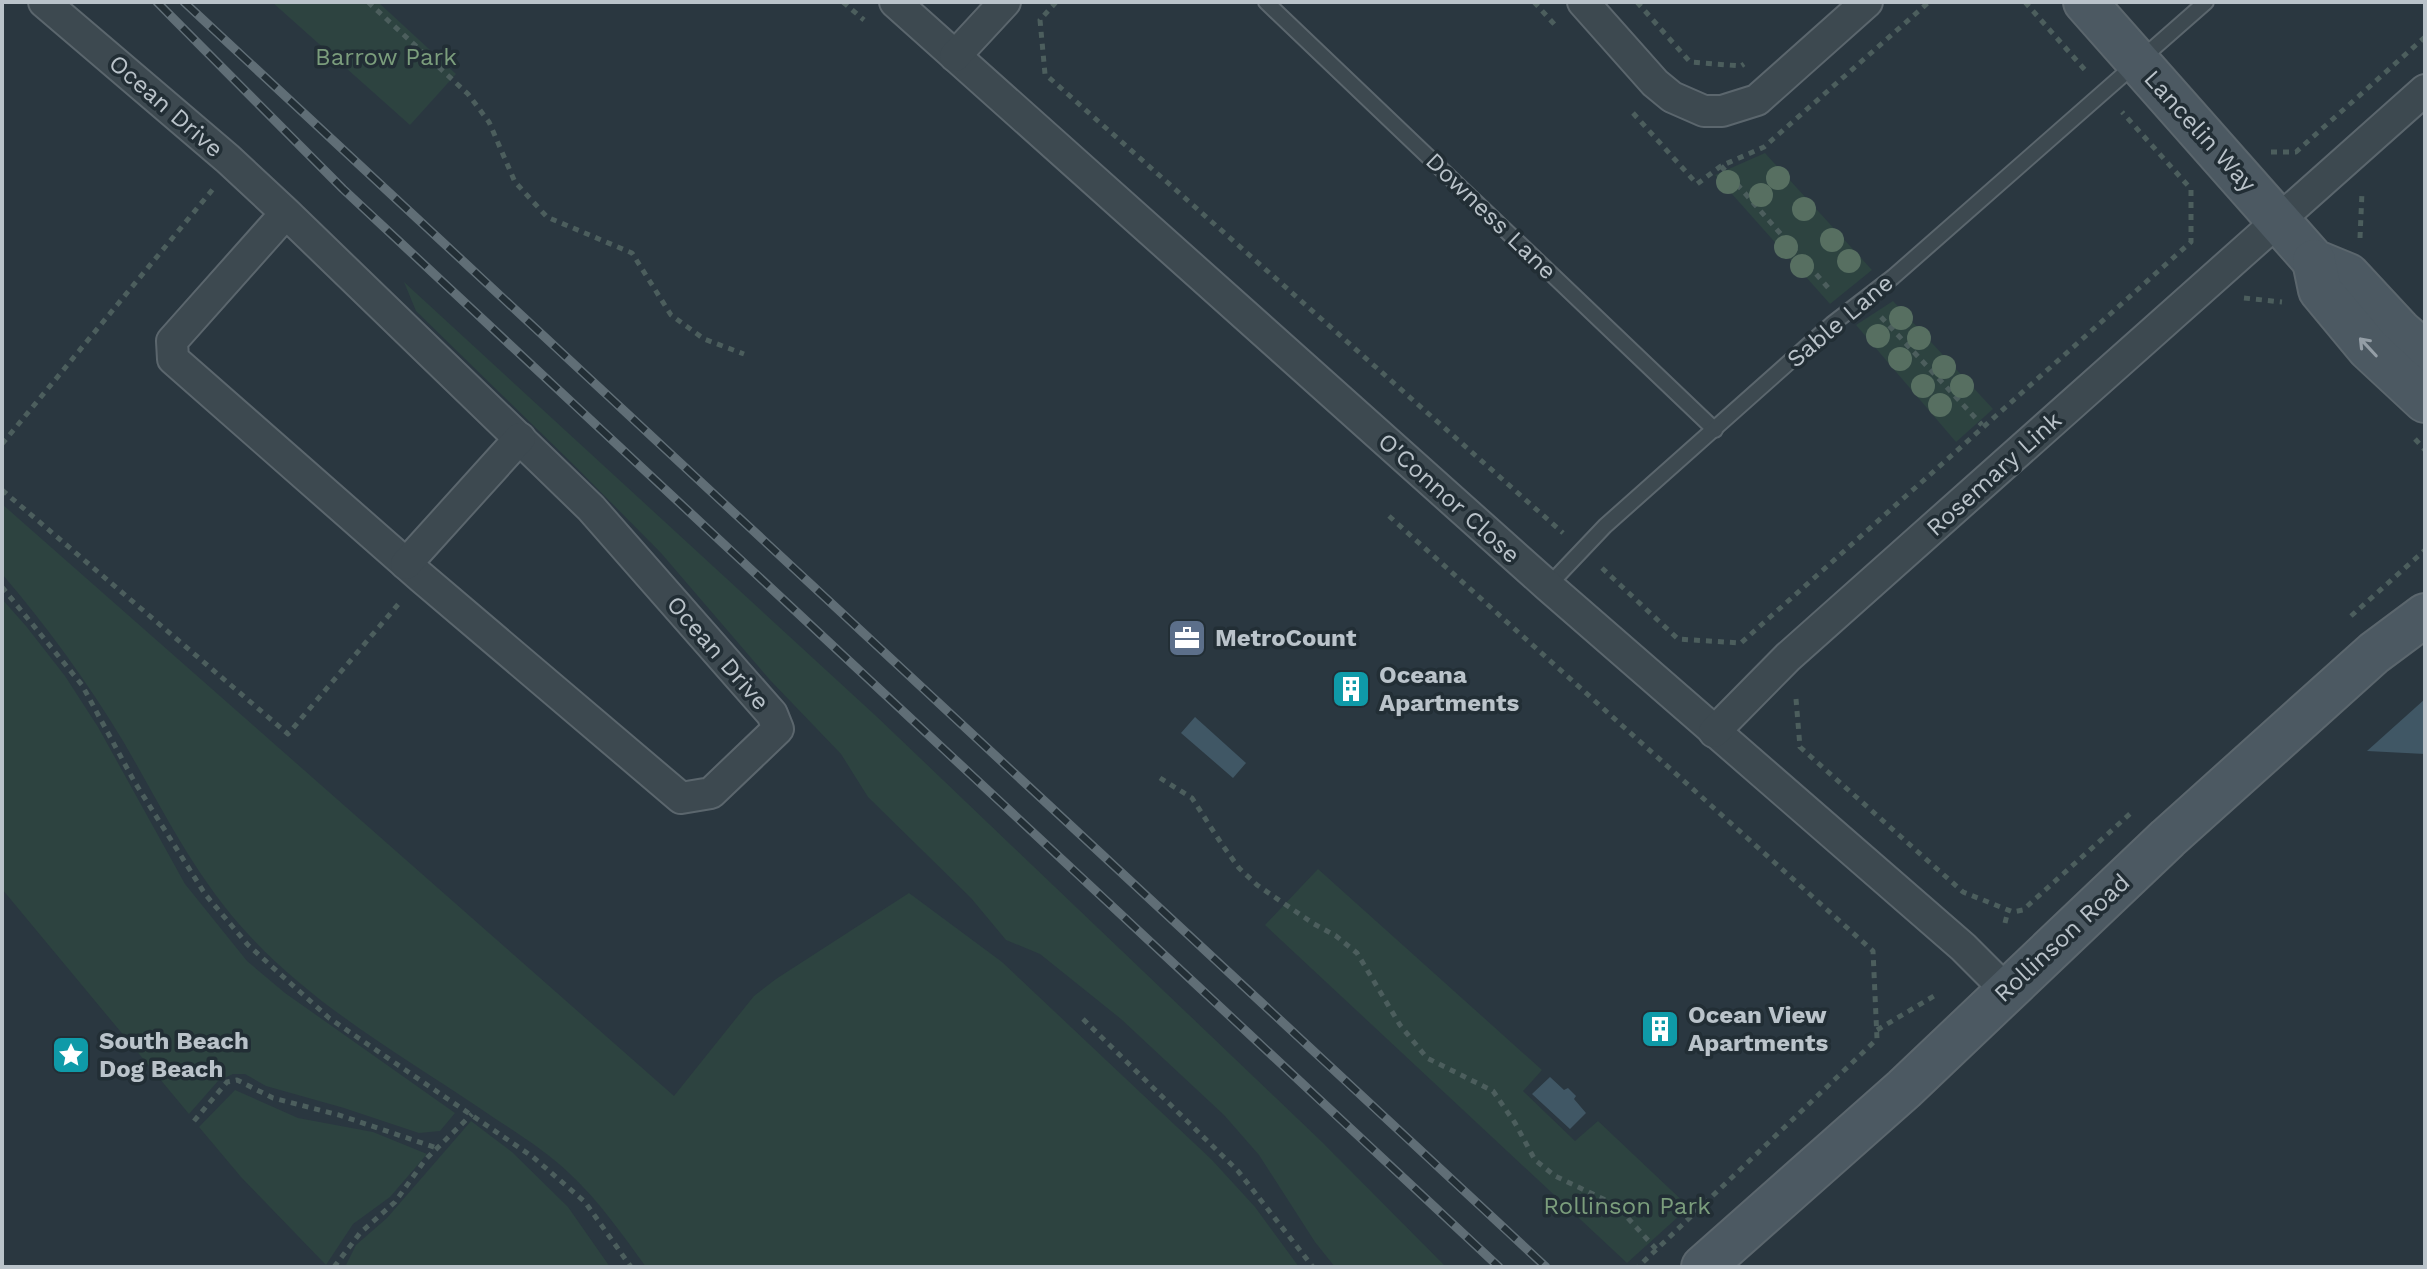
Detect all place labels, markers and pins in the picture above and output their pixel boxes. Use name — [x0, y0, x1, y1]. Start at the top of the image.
office icon: MetroCount — [1166, 617, 1208, 659]
place label: MetroCount — [1215, 624, 1357, 652]
place label: Oceana Apartments — [1379, 661, 1519, 717]
building icon: Oceana Apartments — [1330, 668, 1372, 710]
place label: Ocean View Apartments — [1688, 1001, 1828, 1057]
building icon: Ocean View Apartments — [1639, 1008, 1681, 1050]
place label: South Beach Dog Beach — [99, 1027, 249, 1083]
place icon: South Beach Dog Beach — [50, 1034, 92, 1076]

